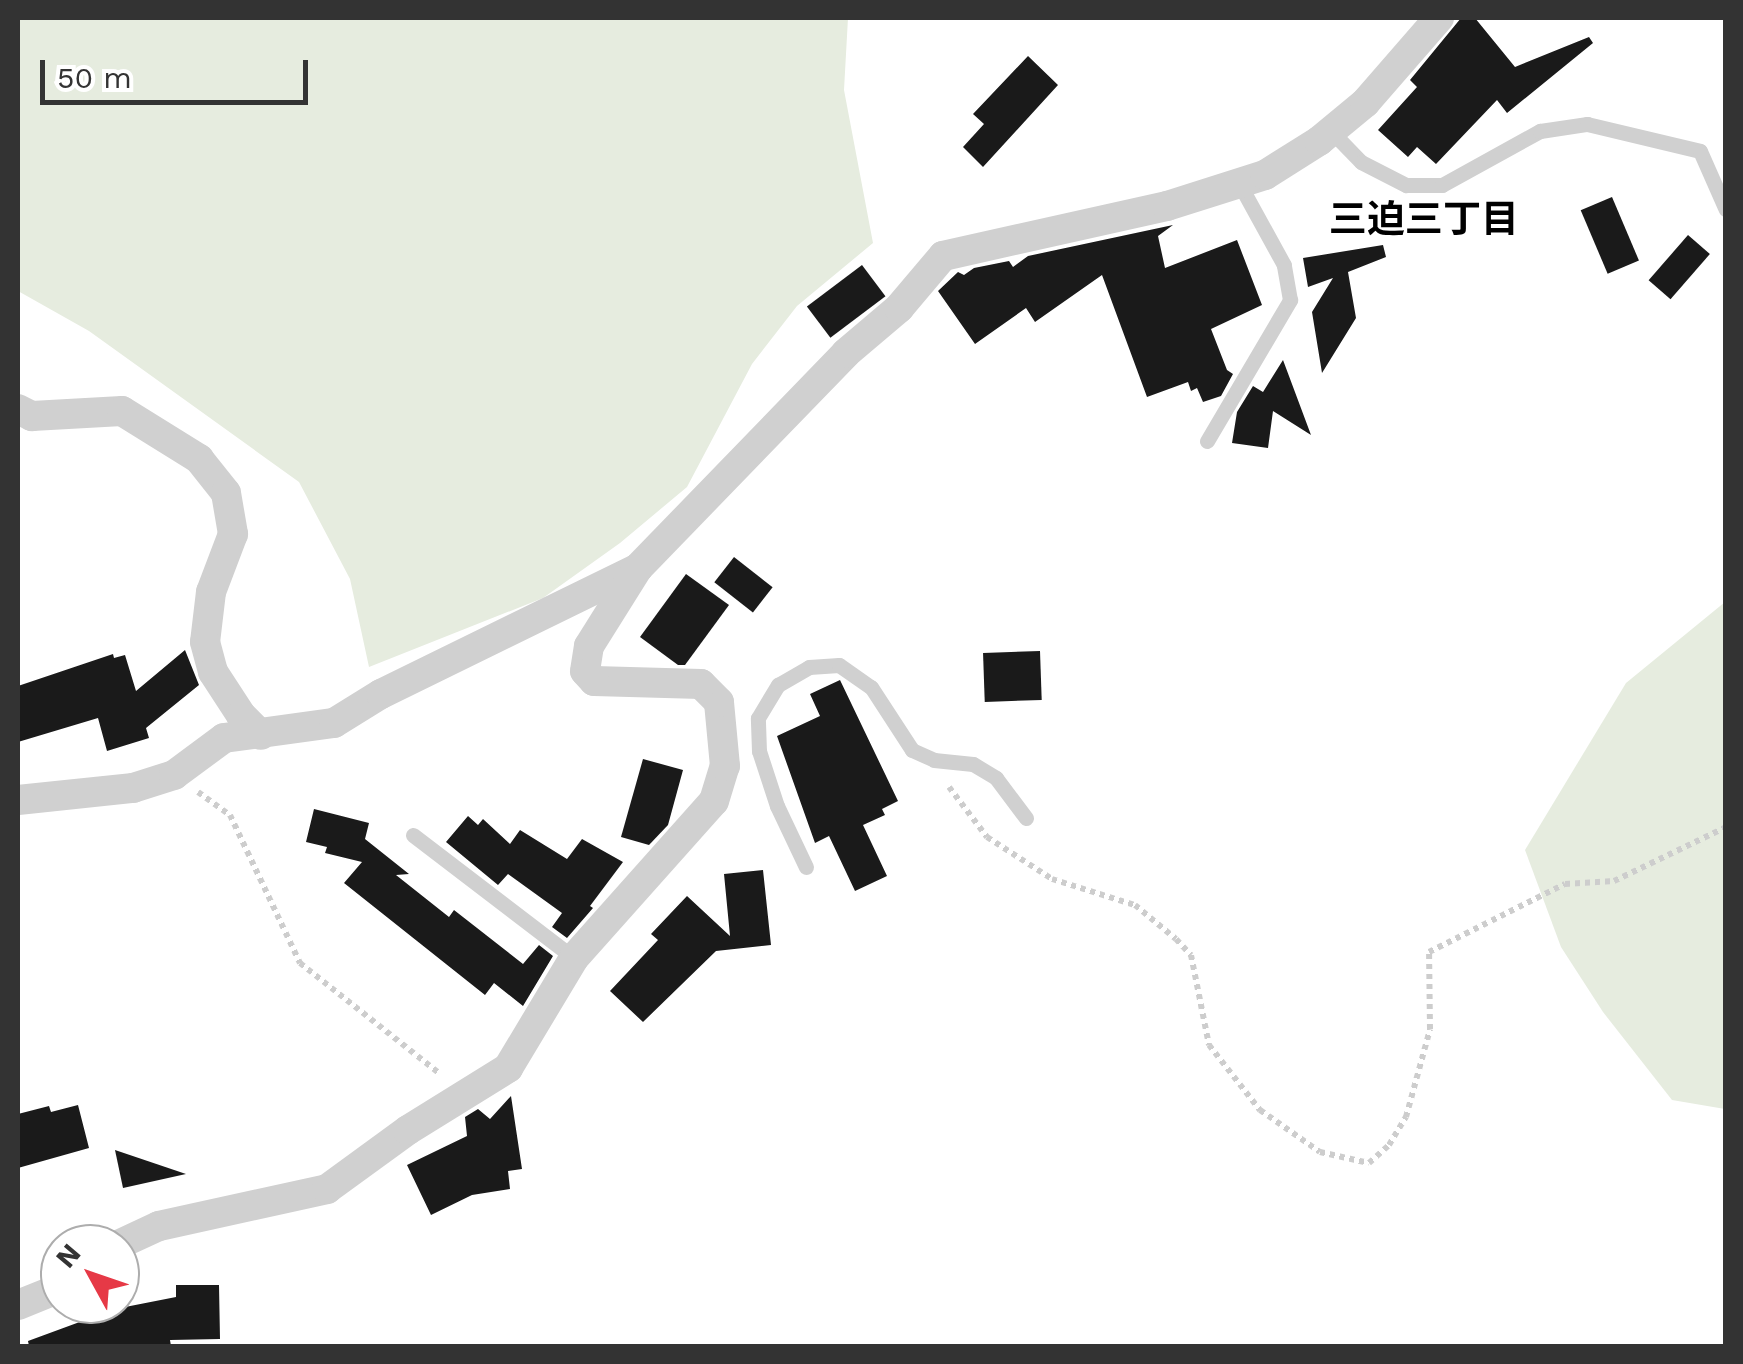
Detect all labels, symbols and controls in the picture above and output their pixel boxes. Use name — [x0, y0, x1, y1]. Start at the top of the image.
scale bar — [45, 40, 312, 102]
text: 50 m — [57, 60, 132, 95]
district label: 三迫三丁目 — [1329, 197, 1519, 243]
north arrow — [40, 1224, 140, 1324]
text: N — [49, 1237, 87, 1274]

